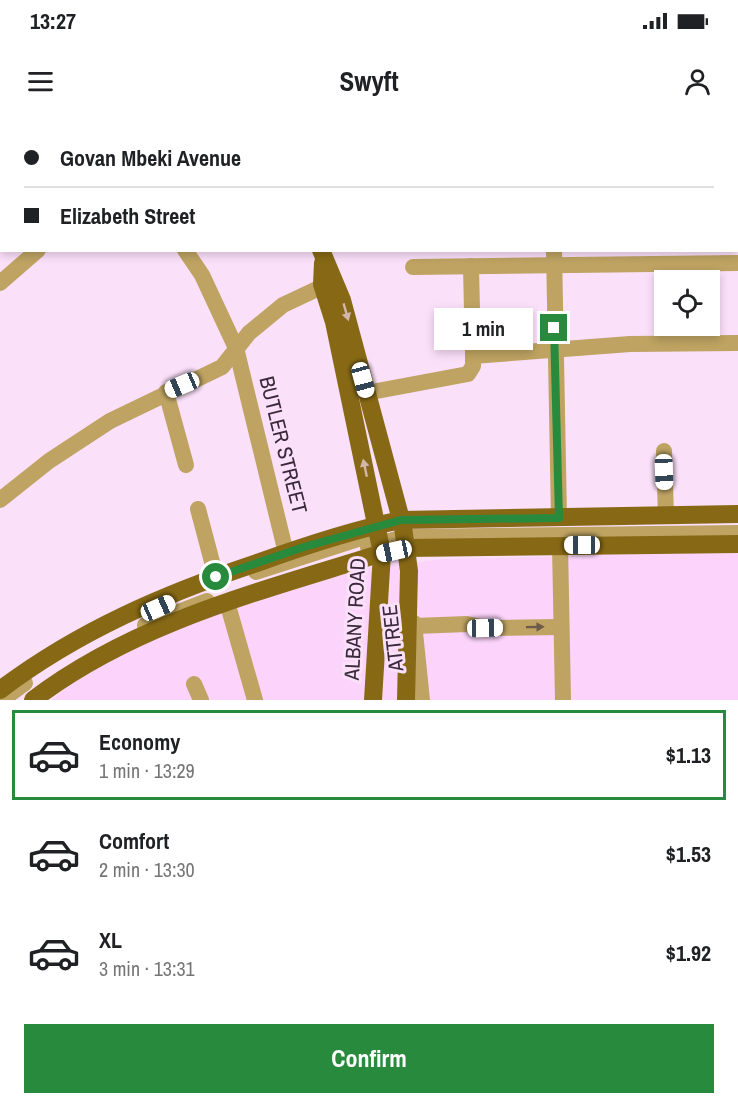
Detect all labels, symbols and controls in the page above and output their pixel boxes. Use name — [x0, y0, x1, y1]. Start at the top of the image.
text: 13:27 — [30, 6, 76, 36]
text: Swyft — [339, 63, 399, 99]
icon: menu — [24, 65, 57, 98]
icon: person — [681, 65, 714, 98]
text: Govan Mbeki Avenue — [60, 143, 241, 173]
text: Elizabeth Street — [60, 201, 195, 231]
map controls — [654, 270, 720, 336]
button: locate — [654, 270, 720, 336]
one-way arrow — [342, 304, 351, 322]
callout: 1 min — [434, 307, 533, 349]
route end — [540, 314, 567, 341]
text: 1 min — [462, 315, 505, 342]
car — [350, 360, 376, 400]
car — [162, 370, 202, 400]
street label: BUTLER STREET — [252, 373, 315, 517]
car — [654, 454, 674, 490]
one-way arrow — [360, 458, 369, 477]
car — [564, 536, 600, 554]
car — [375, 538, 413, 564]
street label: ALBANY ROAD — [337, 557, 372, 682]
route start — [202, 563, 229, 590]
car — [138, 592, 178, 624]
street label: ATTREE — [375, 603, 411, 674]
car — [467, 619, 503, 637]
one-way arrow — [526, 622, 545, 632]
text: Economy — [99, 727, 180, 757]
icon: car — [27, 728, 81, 782]
text: $1.13 — [666, 740, 711, 770]
text: 1 min · 13:29 — [99, 757, 195, 784]
text: Comfort — [99, 826, 169, 856]
icon: car — [27, 827, 81, 881]
text: $1.53 — [666, 839, 711, 869]
text: 2 min · 13:30 — [99, 856, 195, 883]
text: XL — [99, 925, 122, 955]
icon: car — [27, 926, 81, 980]
text: $1.92 — [666, 938, 711, 968]
text: 3 min · 13:31 — [99, 955, 195, 982]
button: Confirm — [24, 1024, 714, 1093]

